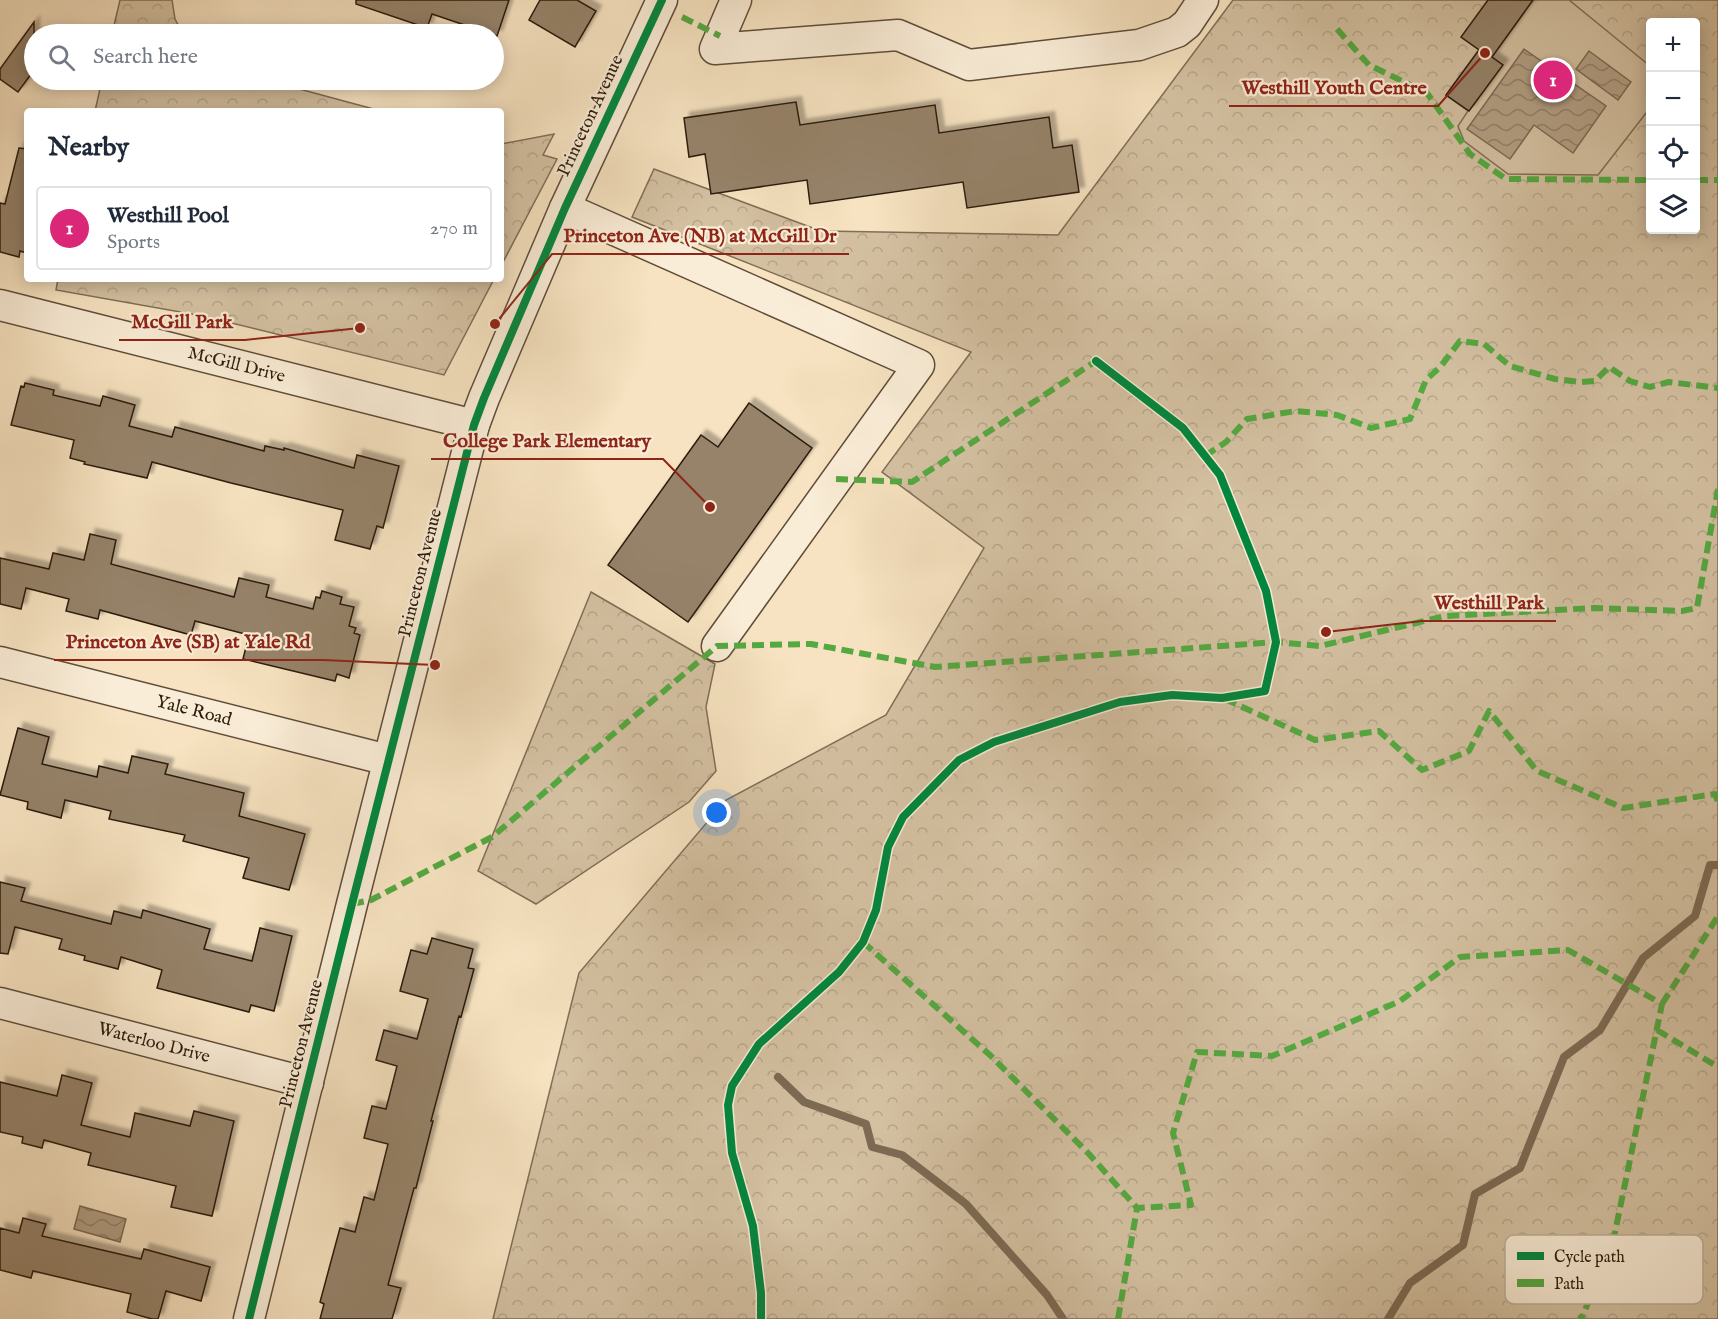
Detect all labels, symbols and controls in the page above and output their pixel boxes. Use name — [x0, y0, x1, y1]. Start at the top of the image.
map controls — [1646, 18, 1700, 234]
button: + — [1646, 18, 1700, 72]
search box — [24, 24, 504, 90]
icon: search — [45, 41, 78, 74]
text: Search here — [93, 43, 198, 71]
street label: Princeton Avenue — [553, 51, 629, 181]
pin: 1 — [1534, 58, 1572, 103]
callout: Westhill Youth Centre — [1229, 68, 1438, 106]
button: − — [1646, 72, 1700, 126]
text: Westhill Youth Centre — [1240, 76, 1427, 101]
button: locate — [1646, 126, 1700, 180]
text: Nearby — [48, 131, 129, 164]
button: layers — [1646, 180, 1700, 234]
text: Westhill Pool — [107, 202, 229, 230]
text: 1 — [66, 216, 73, 241]
text: 270 m — [430, 216, 478, 241]
callout: Princeton Ave (NB) at McGill Dr — [552, 216, 849, 254]
text: Princeton Ave (NB) at McGill Dr — [563, 224, 837, 249]
text: Sports — [107, 230, 160, 255]
callout: McGill Park — [119, 302, 245, 340]
text: McGill Park — [131, 310, 234, 335]
street label: McGill Drive — [186, 342, 288, 388]
callout: College Park Elementary — [431, 421, 663, 459]
text: College Park Elementary — [443, 429, 652, 454]
street label: Princeton Avenue — [394, 506, 448, 640]
callout: Westhill Park — [1422, 583, 1556, 621]
text: Westhill Park — [1433, 591, 1546, 616]
callout: Princeton Ave (SB) at Yale Rd — [54, 622, 323, 660]
text: Princeton Ave (SB) at Yale Rd — [66, 630, 312, 655]
street label: Yale Road — [154, 690, 235, 732]
your location — [702, 798, 731, 827]
street label: Princeton Avenue — [275, 977, 329, 1111]
street label: Waterloo Drive — [95, 1017, 212, 1069]
legend — [1505, 1235, 1703, 1304]
text: Cycle path — [1554, 1248, 1625, 1268]
text: Path — [1554, 1275, 1585, 1295]

